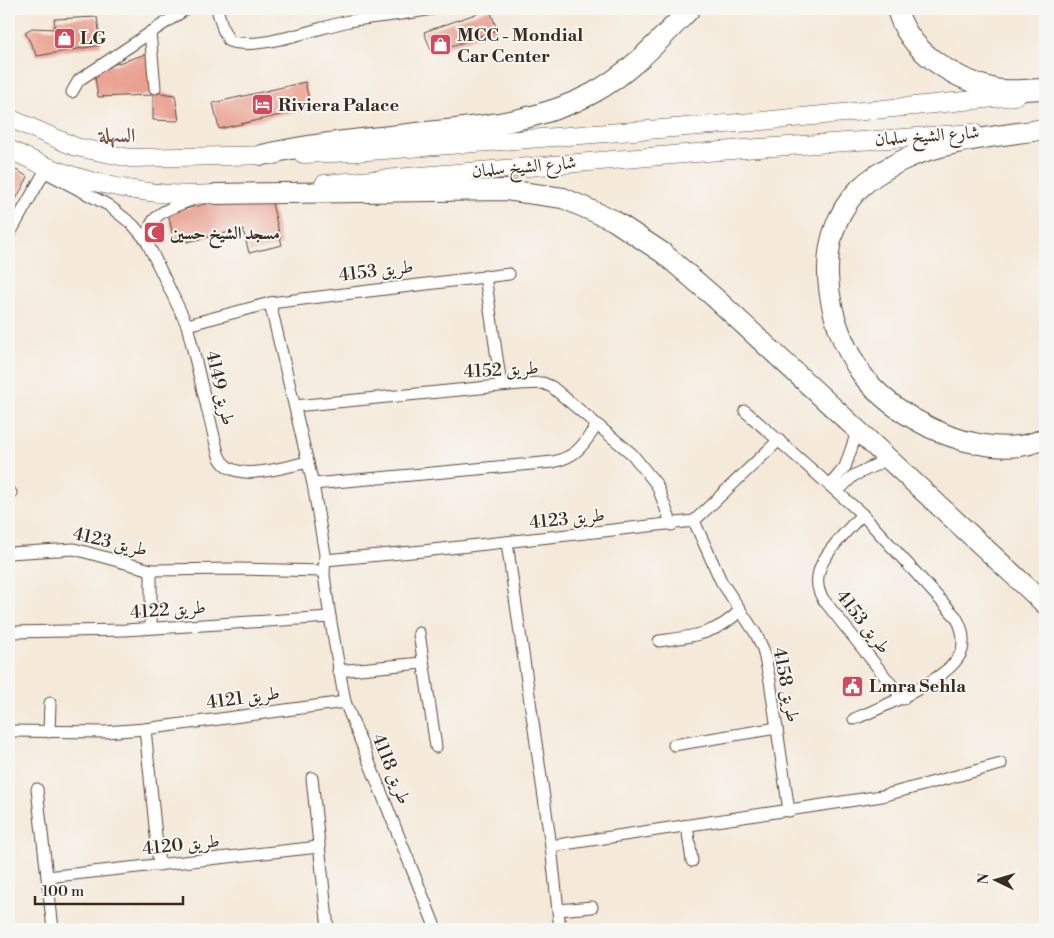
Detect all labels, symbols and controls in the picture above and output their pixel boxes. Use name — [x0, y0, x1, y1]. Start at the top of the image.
place label: MCC - Mondial Car Center — [457, 24, 583, 68]
shop icon: LG — [52, 26, 76, 50]
place label: LG — [80, 27, 106, 50]
shop icon: MCC - Mondial Car Center — [429, 33, 453, 57]
hotel icon: Riviera Palace — [250, 93, 274, 117]
place label: Riviera Palace — [278, 94, 399, 117]
street label: شارع الشيخ سلمان — [874, 121, 980, 155]
district label: السهلة — [97, 124, 135, 149]
street label: شارع الشيخ سلمان — [471, 151, 578, 187]
mosque icon: مسجد الشيخ حسين — [142, 221, 166, 245]
place label: مسجد الشيخ حسين — [170, 222, 280, 249]
street label: طريق 4153 — [337, 255, 415, 287]
street label: طريق 4149 — [200, 348, 240, 428]
street label: طريق 4152 — [463, 357, 539, 383]
street label: طريق 4123 — [528, 504, 606, 534]
street label: طريق 4123 — [71, 522, 149, 562]
street label: طريق 4153 — [831, 585, 895, 659]
street label: طريق 4122 — [129, 596, 207, 624]
street label: طريق 4158 — [767, 645, 805, 725]
public building icon: Lmra Sehla — [841, 674, 865, 698]
place label: Lmra Sehla — [869, 675, 966, 698]
street label: طريق 4121 — [205, 681, 281, 715]
street label: طريق 4118 — [366, 730, 416, 808]
street label: طريق 4120 — [141, 830, 221, 860]
north arrow — [972, 856, 1022, 906]
scale bar — [35, 873, 182, 905]
text: N — [975, 873, 993, 885]
text: 100 m — [42, 882, 84, 901]

